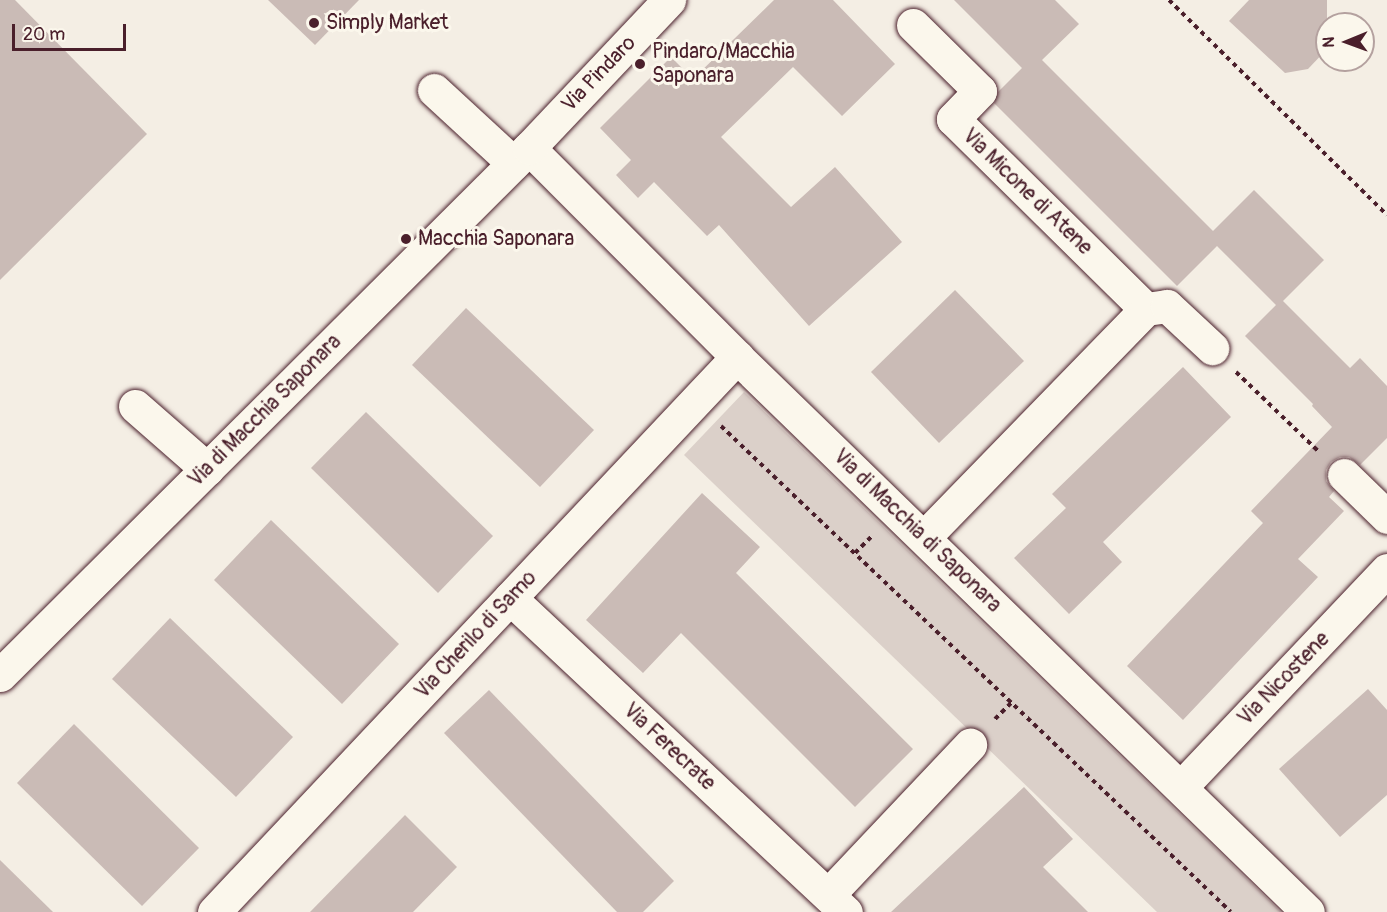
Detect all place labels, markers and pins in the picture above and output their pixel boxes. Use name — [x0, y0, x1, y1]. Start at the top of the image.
place label: Simply Market — [326, 10, 449, 36]
marker: Simply Market — [307, 16, 321, 30]
place label: Pindaro/Macchia Saponara — [652, 39, 795, 89]
marker: Pindaro/Macchia Saponara — [633, 57, 647, 71]
place label: Macchia Saponara — [418, 226, 574, 252]
marker: Macchia Saponara — [399, 232, 413, 246]

